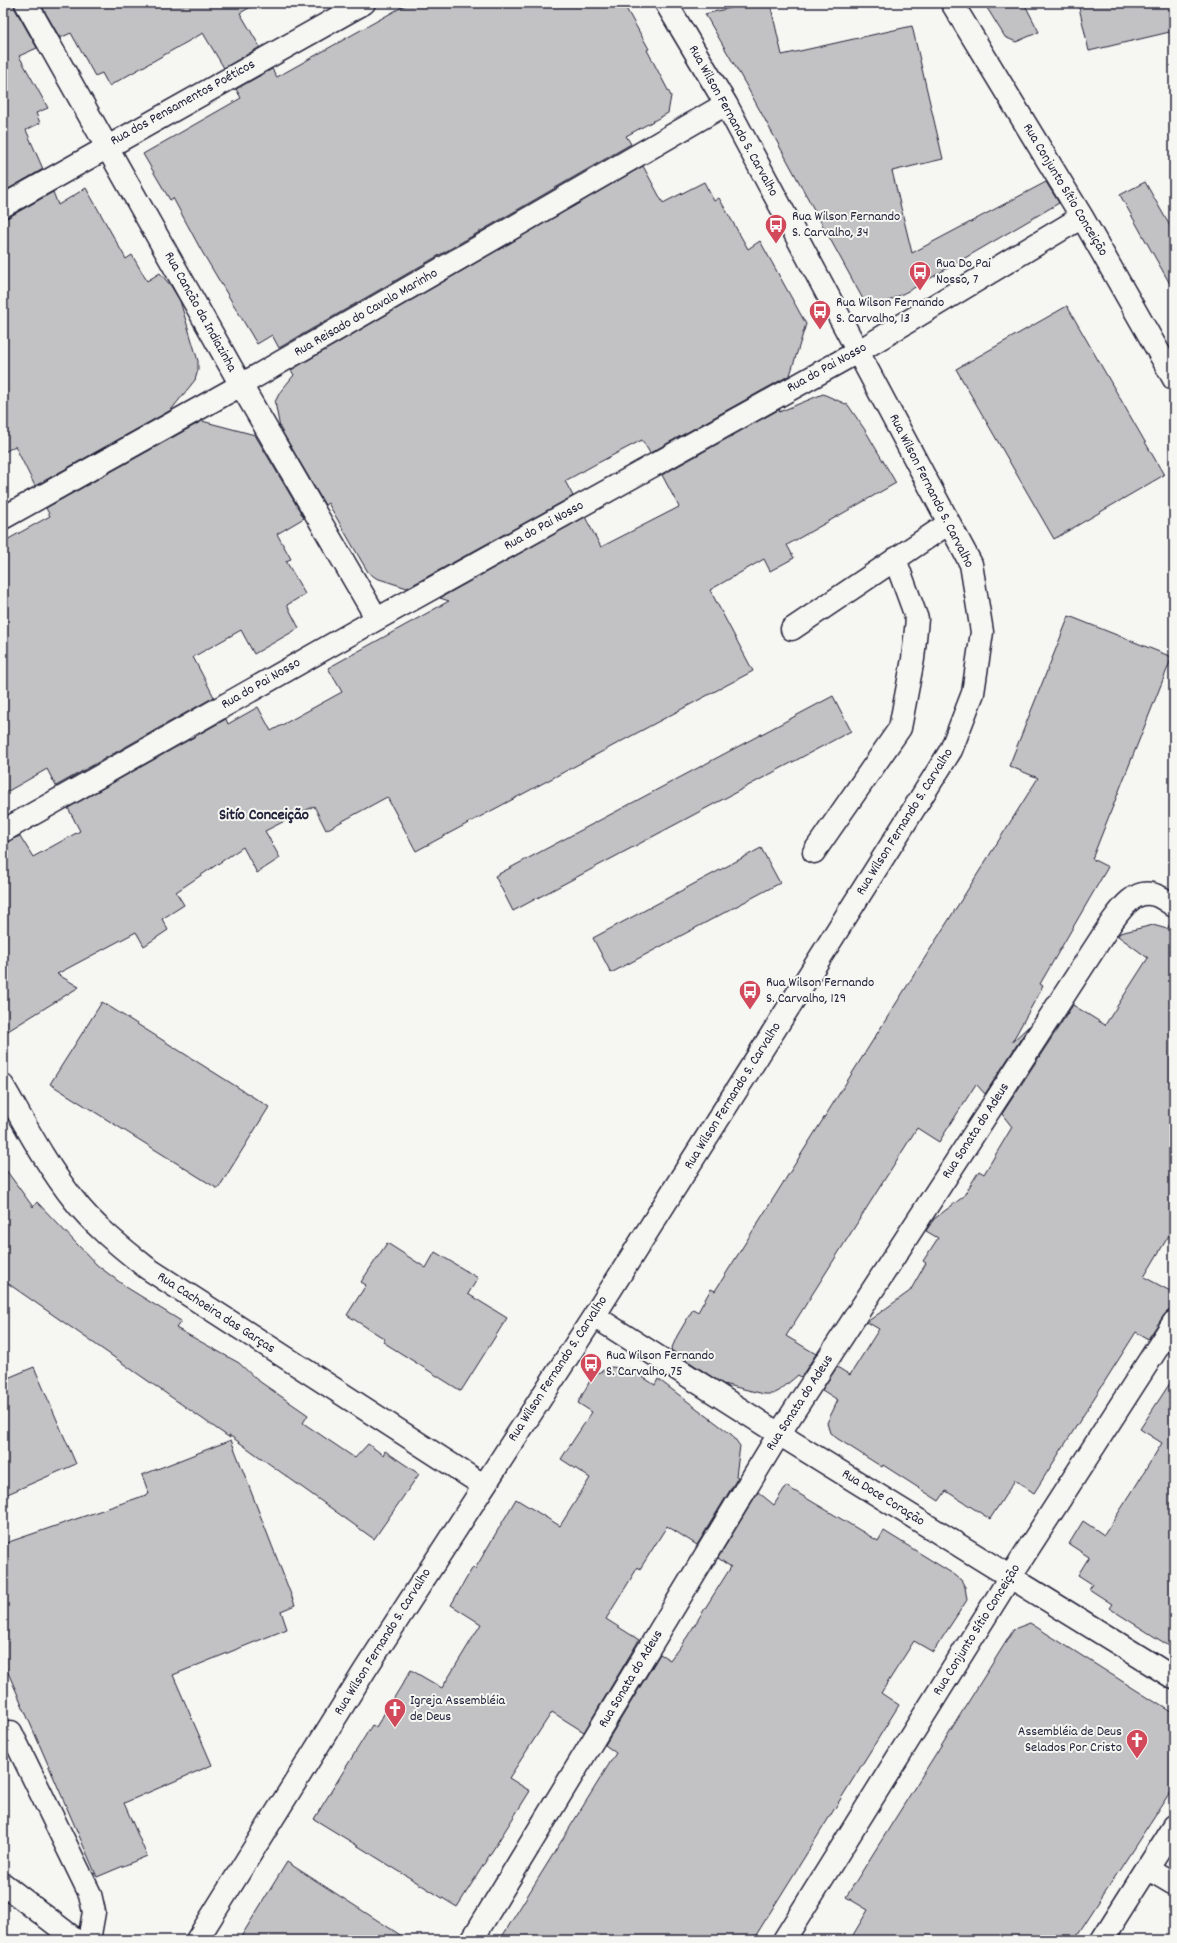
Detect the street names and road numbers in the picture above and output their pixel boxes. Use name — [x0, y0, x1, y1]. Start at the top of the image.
street label: Rua Wilson Fernando S. Carvalho — [683, 42, 783, 200]
street label: Rua dos Pensamentos Poéticos — [107, 55, 259, 151]
street label: Rua Conjunto Sítio Conceição — [1017, 120, 1113, 260]
street label: Rua Cancão da Indiazinha — [159, 248, 242, 376]
street label: Rua Reisado do Cavalo Marinho — [290, 264, 442, 362]
street label: Rua do Pai Nosso — [783, 338, 871, 398]
street label: Rua Wilson Fernando S. Carvalho — [883, 411, 979, 571]
street label: Rua do Pai Nosso — [500, 496, 588, 556]
street label: Rua do Pai Nosso — [218, 653, 304, 715]
street label: Rua Wilson Fernando S. Carvalho — [851, 745, 959, 899]
street label: Rua Wilson Fernando S. Carvalho — [679, 1019, 787, 1173]
street label: Rua Sonata do Adeus — [937, 1079, 1015, 1183]
street label: Rua Cachoeira das Garças — [153, 1267, 279, 1359]
street label: Rua Wilson Fernando S. Carvalho — [503, 1292, 613, 1446]
street label: Rua Sonata do Adeus — [761, 1351, 839, 1455]
street label: Rua Doce Coração — [837, 1464, 929, 1532]
street label: Rua Conjunto Sítio Conceição — [928, 1560, 1026, 1700]
street label: Rua Wilson Fernando S. Carvalho — [329, 1565, 437, 1719]
street label: Rua Sonata do Adeus — [594, 1626, 668, 1732]

